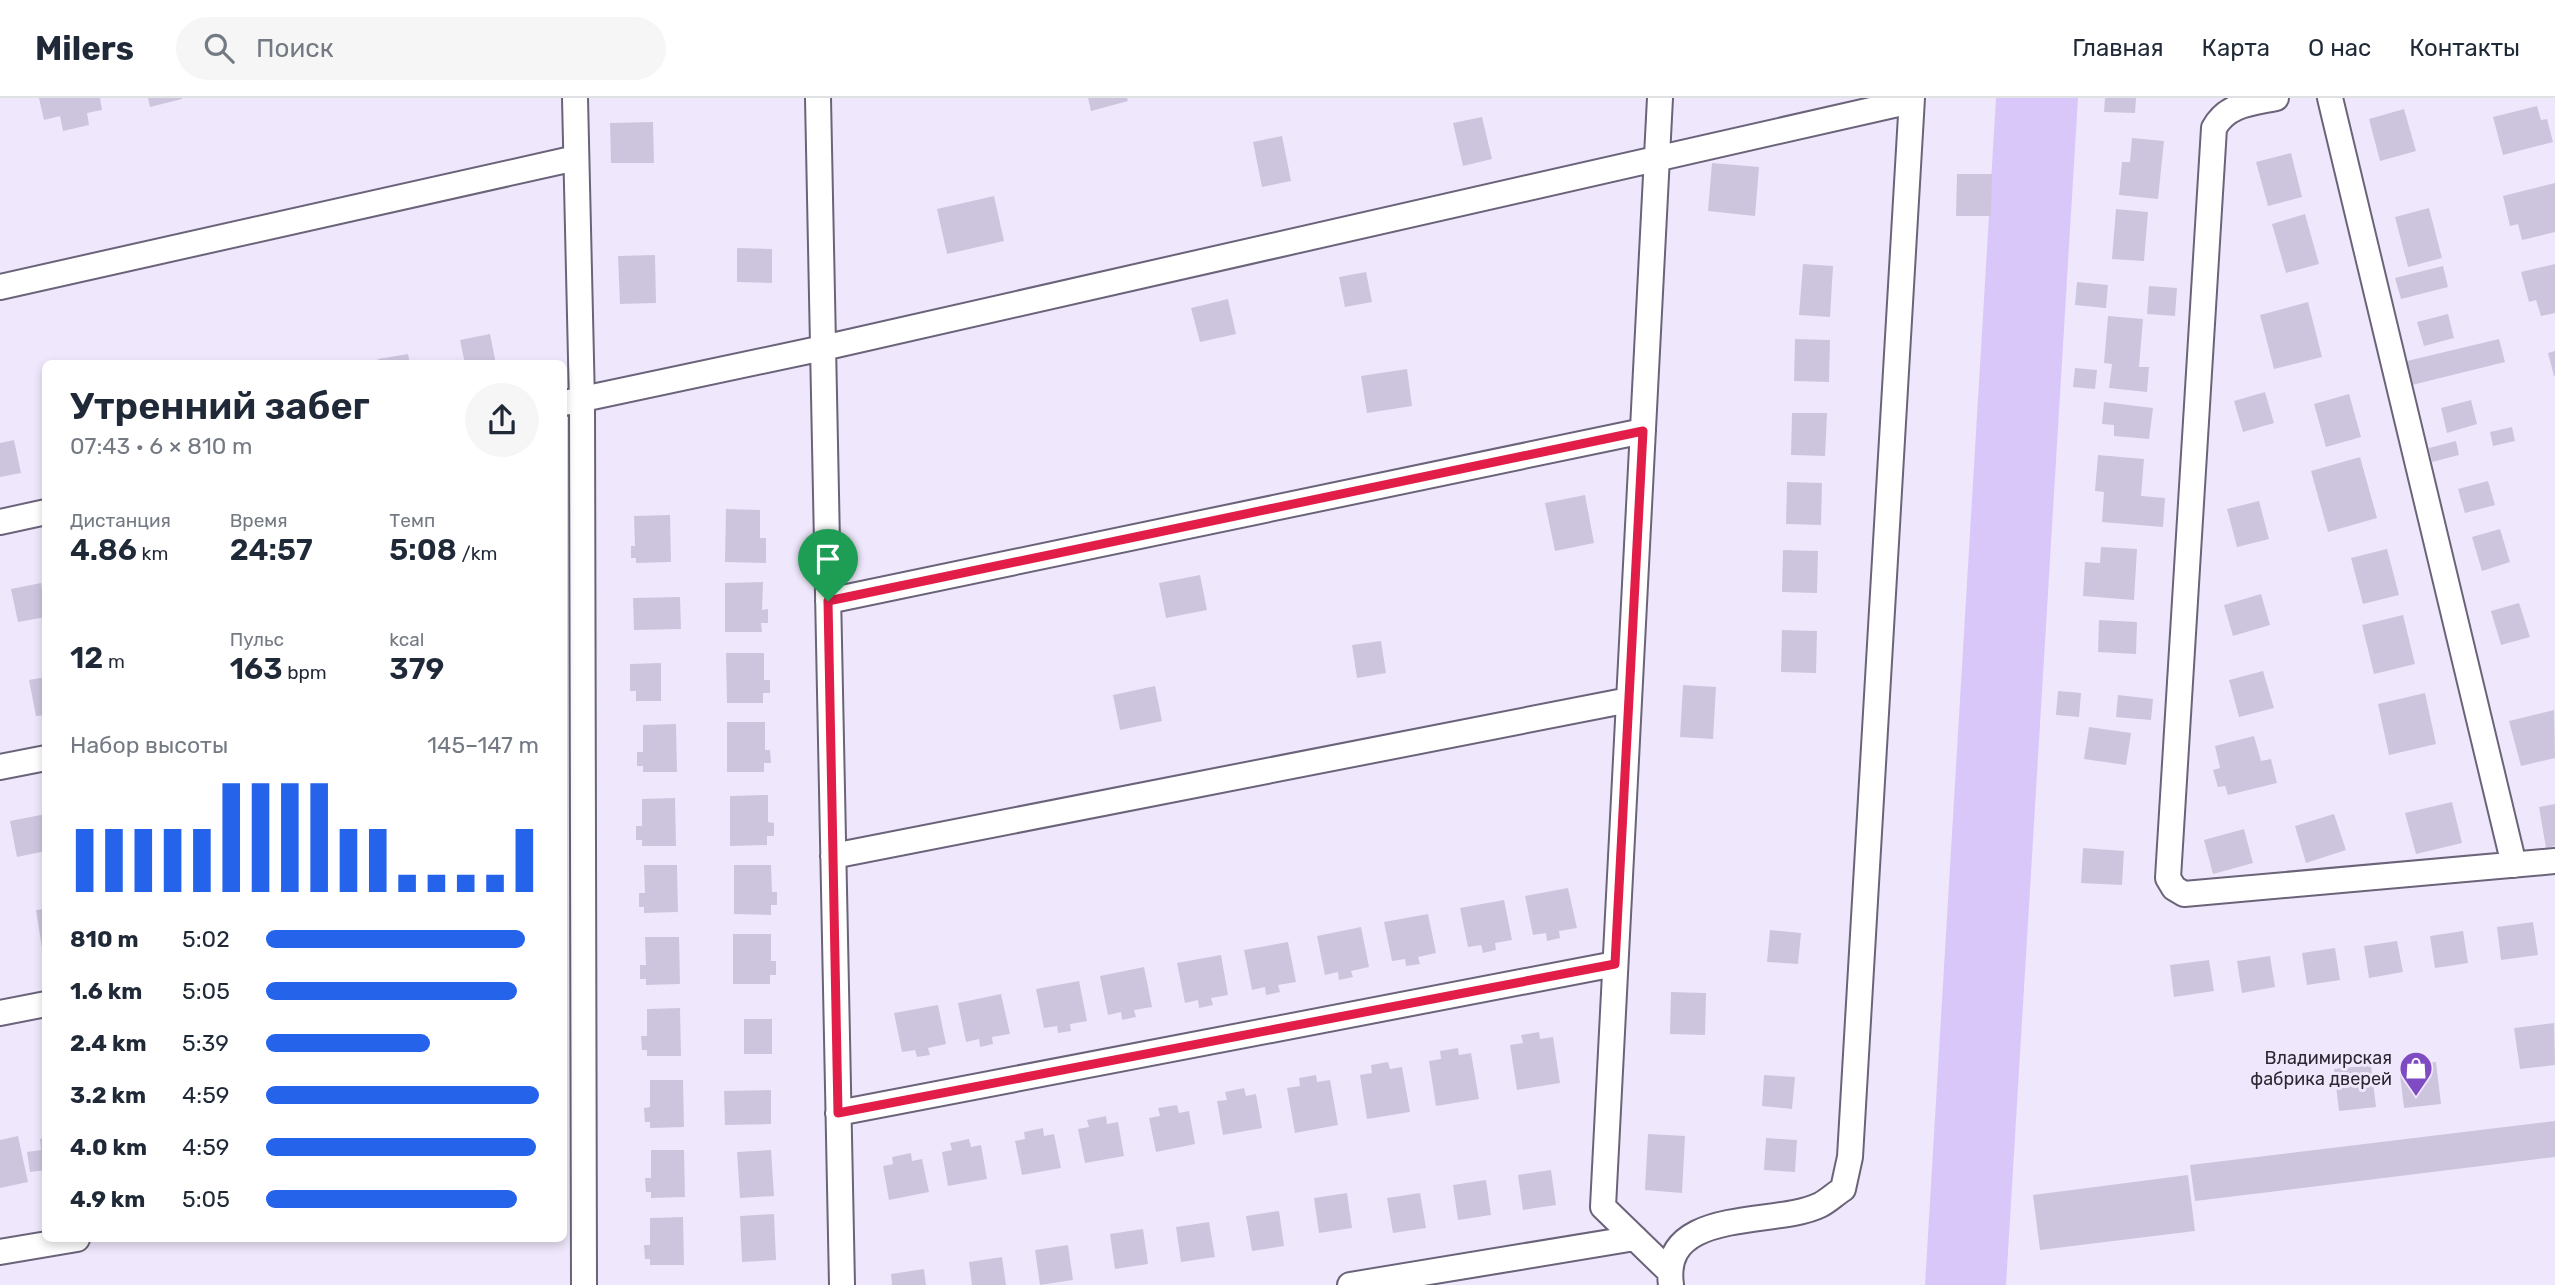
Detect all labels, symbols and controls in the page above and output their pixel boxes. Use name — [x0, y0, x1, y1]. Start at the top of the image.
search box — [176, 17, 666, 80]
text: Milers — [35, 29, 134, 68]
icon: search — [200, 29, 238, 67]
text: Поиск — [256, 33, 334, 64]
text: Главная — [2072, 34, 2164, 62]
text: Карта — [2202, 34, 2270, 62]
text: О нас — [2308, 34, 2371, 62]
text: Контакты — [2409, 34, 2520, 62]
text: Утренний забег — [70, 383, 370, 429]
button: share — [465, 383, 539, 457]
text: 07:43 · 6 × 810 m — [70, 432, 252, 460]
text: Дистанция — [70, 509, 171, 532]
text: Время — [230, 509, 288, 532]
text: Темп — [389, 509, 435, 532]
pin — [798, 529, 858, 601]
text: 4.86 — [70, 532, 137, 568]
text: 24:57 — [230, 532, 313, 568]
text: 5:08 — [389, 532, 457, 568]
icon: arrive — [809, 540, 847, 578]
text: km — [137, 542, 168, 565]
text: /km — [457, 542, 497, 565]
text: Пульс — [230, 628, 284, 651]
text: kcal — [389, 628, 424, 651]
text: 12 — [70, 640, 103, 676]
text: m — [103, 650, 125, 673]
text: 163 — [230, 651, 283, 687]
text: 379 — [389, 651, 444, 687]
text: bpm — [283, 661, 327, 684]
text: Набор высоты — [70, 731, 228, 759]
text: 145–147 m — [427, 731, 539, 759]
text: 810 m — [70, 925, 139, 953]
text: 5:02 — [182, 925, 230, 953]
text: 1.6 km — [70, 977, 142, 1005]
text: 5:05 — [182, 977, 230, 1005]
text: 2.4 km — [70, 1029, 146, 1057]
text: 5:39 — [182, 1029, 229, 1057]
place label: Владимирская фабрика дверей — [2250, 1047, 2392, 1090]
shop icon: Владимирская фабрика дверей — [2397, 1049, 2435, 1098]
text: 3.2 km — [70, 1081, 146, 1109]
text: 4:59 — [182, 1081, 229, 1109]
text: 4.0 km — [70, 1133, 147, 1161]
text: 4:59 — [182, 1133, 229, 1161]
text: 4.9 km — [70, 1185, 145, 1213]
text: 5:05 — [182, 1185, 230, 1213]

